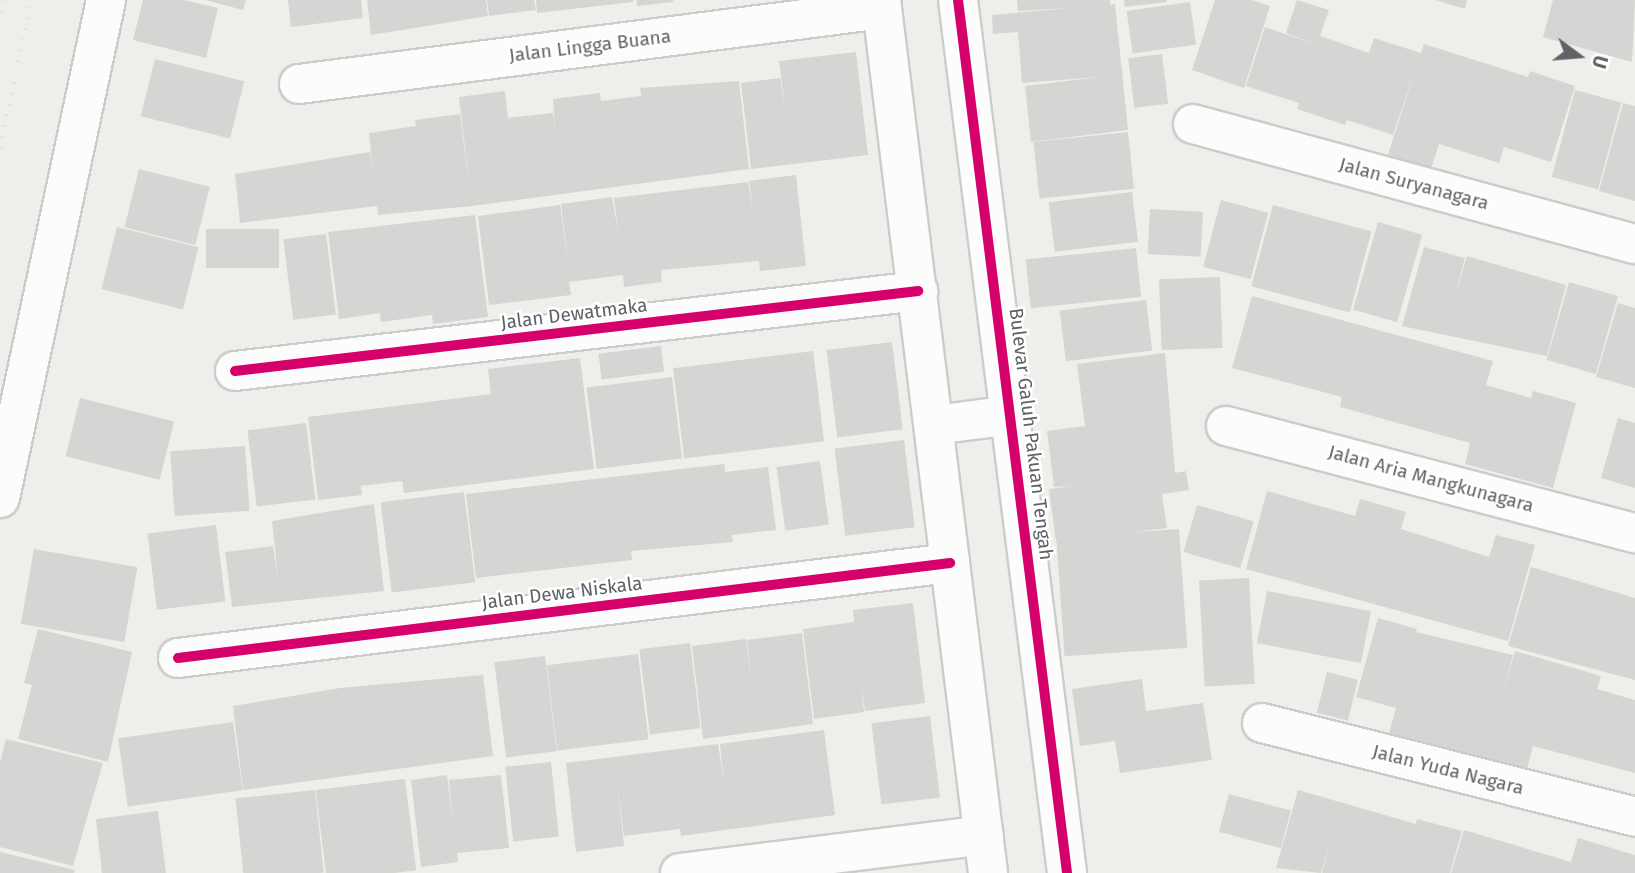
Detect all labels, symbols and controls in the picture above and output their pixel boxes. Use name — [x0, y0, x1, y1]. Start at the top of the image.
north arrow — [1544, 21, 1614, 91]
street label: Jalan Lingga Buana — [508, 25, 672, 67]
text: U — [1587, 53, 1612, 71]
street label: Jalan Suryanagara — [1337, 153, 1491, 215]
street label: Jalan Dewatmaka — [499, 294, 649, 334]
street label: Bulevar Galuh Pakuan Tengah — [1004, 307, 1058, 561]
street label: Jalan Aria Mangkunagara — [1326, 441, 1536, 517]
street label: Jalan Dewa Niskala — [480, 572, 644, 614]
street label: Jalan Yuda Nagara — [1370, 740, 1526, 800]

